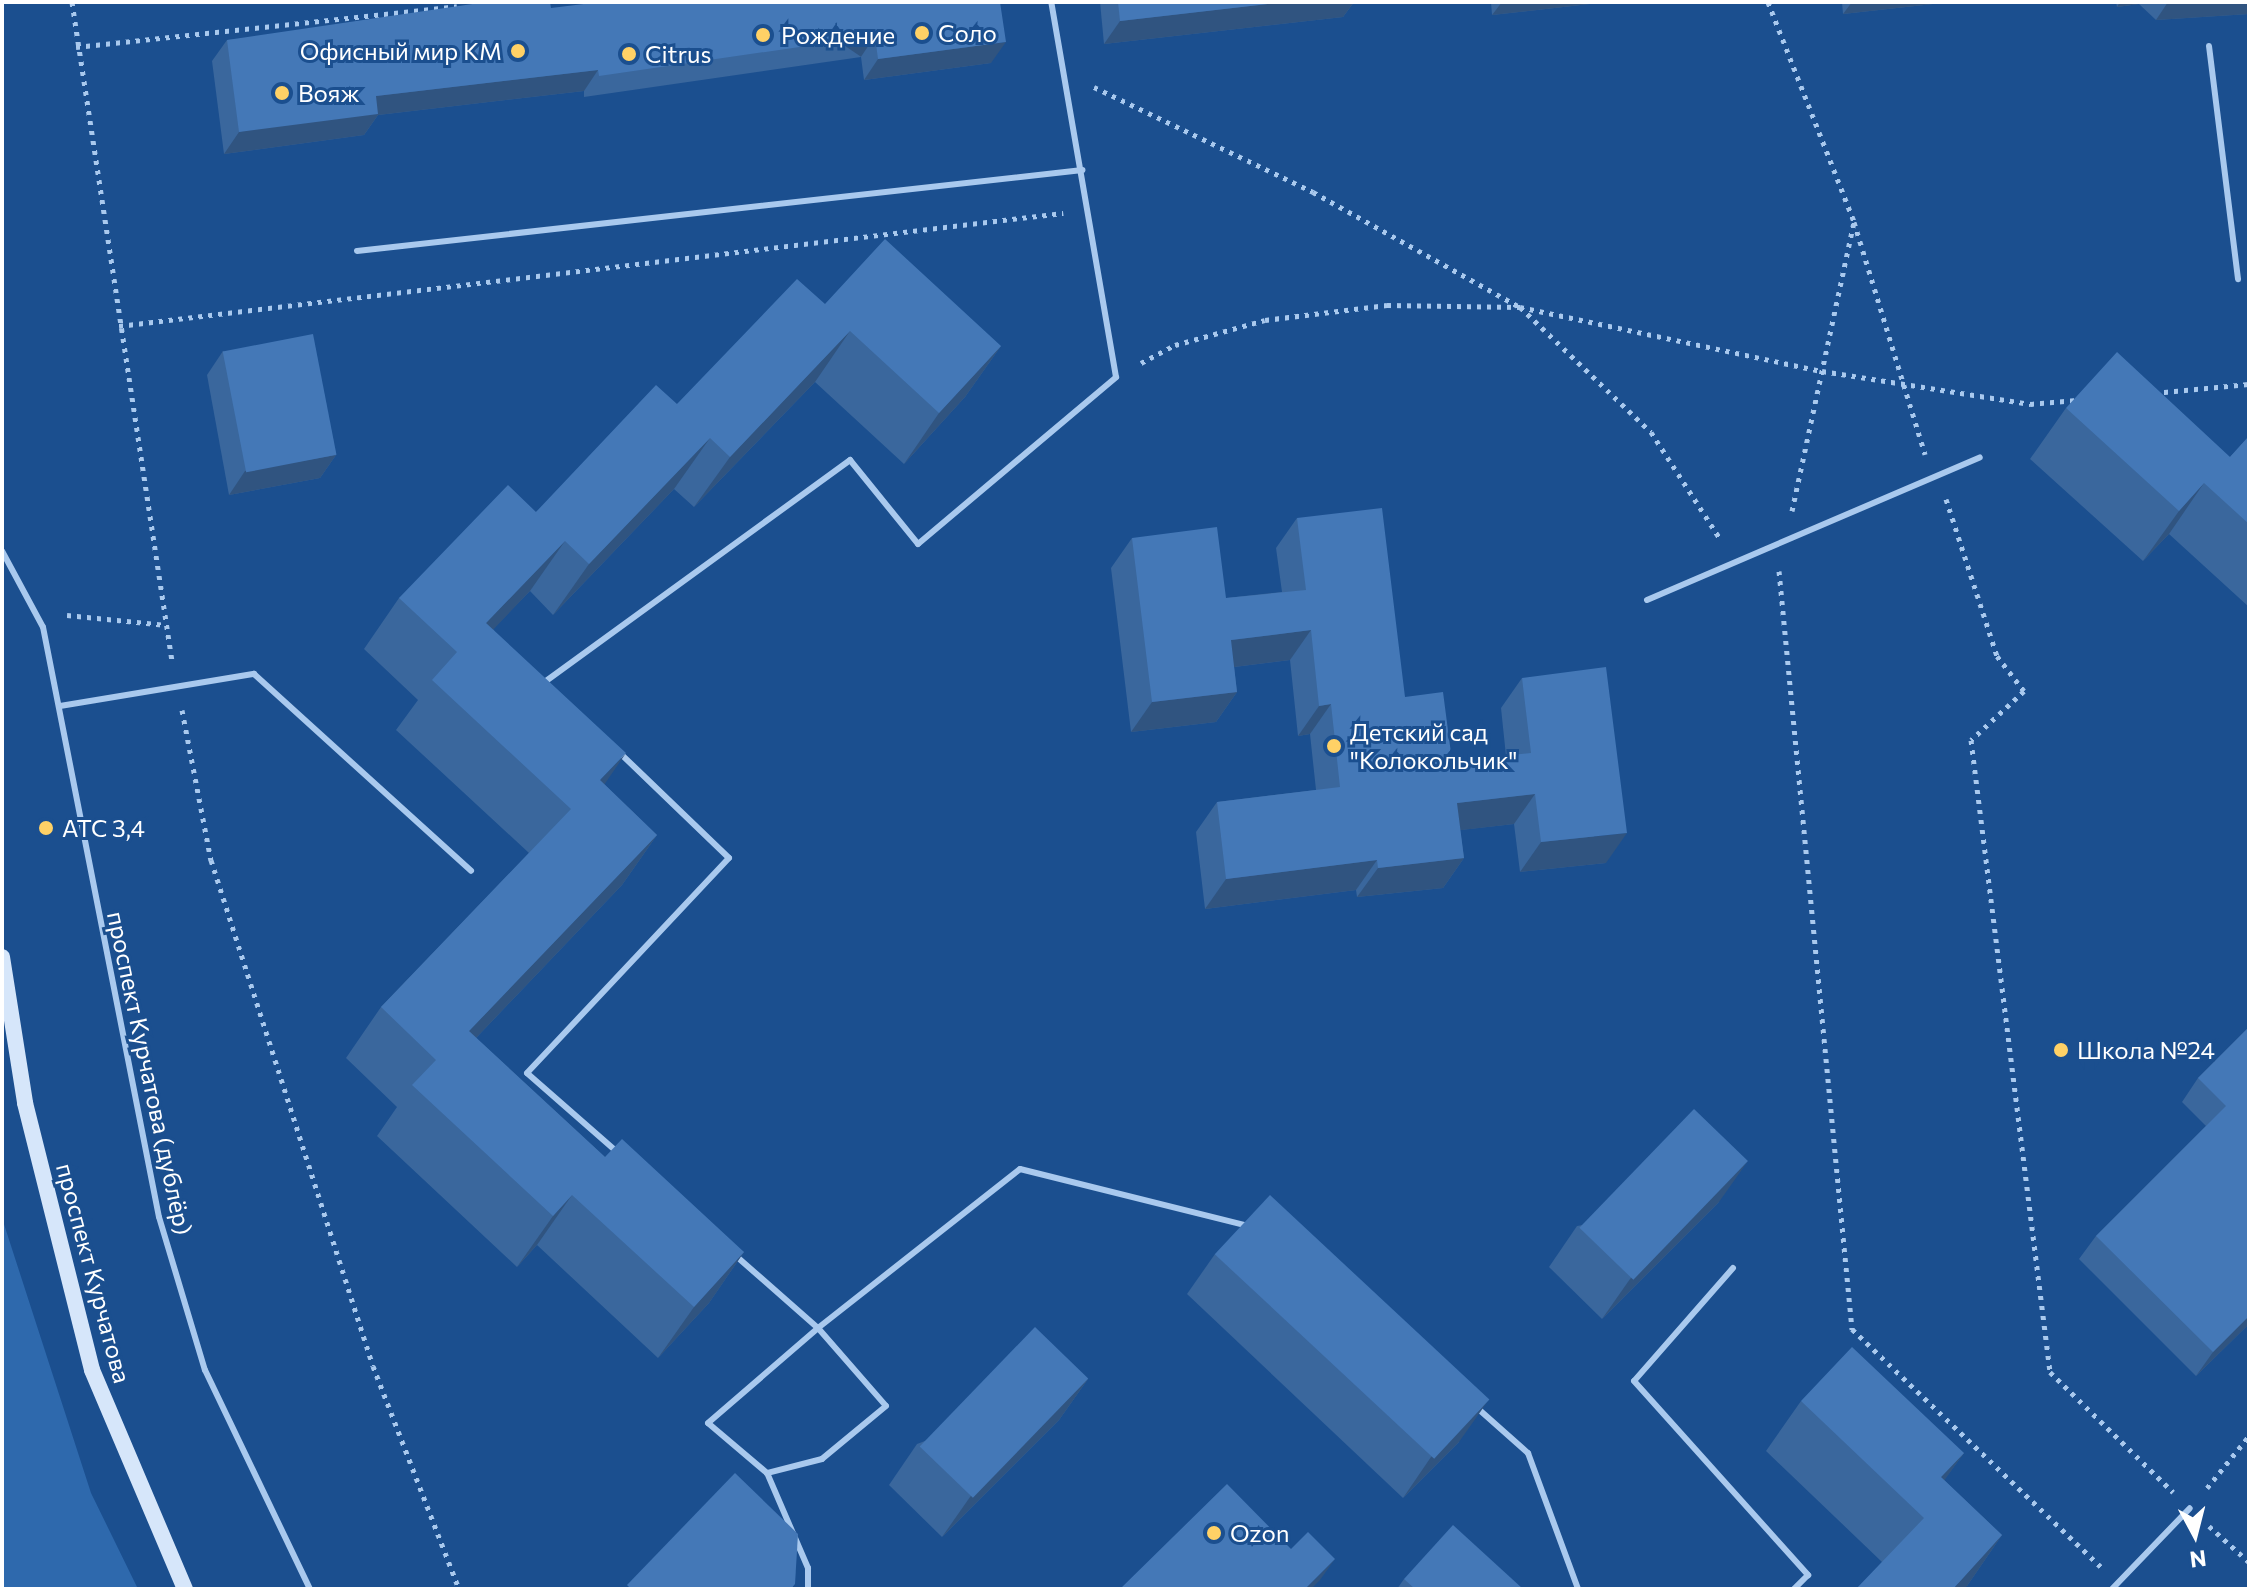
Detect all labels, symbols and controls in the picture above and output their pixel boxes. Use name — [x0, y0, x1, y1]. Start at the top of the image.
place label: Соло — [938, 19, 997, 47]
place label: Рождение — [781, 21, 895, 49]
marker: Рождение — [752, 24, 774, 46]
marker: Соло — [913, 24, 931, 42]
place label: Офисный мир КМ — [300, 37, 502, 65]
place label: Citrus — [645, 40, 711, 68]
marker: Офисный мир КМ — [509, 42, 527, 60]
marker: Citrus — [620, 45, 638, 63]
place label: Вояж — [298, 79, 359, 107]
marker: Вояж — [273, 84, 291, 102]
place label: Детский сад "Колокольчик" — [1350, 718, 1517, 774]
marker: Детский сад "Колокольчик" — [1325, 737, 1343, 755]
place label: АТС 3,4 — [62, 814, 145, 842]
marker: АТС 3,4 — [37, 819, 55, 837]
street label: проспект Курчатова (дублёр) — [102, 909, 198, 1237]
place label: Школа №24 — [2077, 1036, 2215, 1064]
marker: Школа №24 — [2052, 1041, 2070, 1059]
street label: проспект Курчатова — [51, 1160, 137, 1386]
north arrow — [2155, 1495, 2235, 1575]
place label: Ozon — [1230, 1519, 1290, 1547]
marker: Ozon — [1205, 1524, 1223, 1542]
text: N — [2188, 1545, 2208, 1574]

